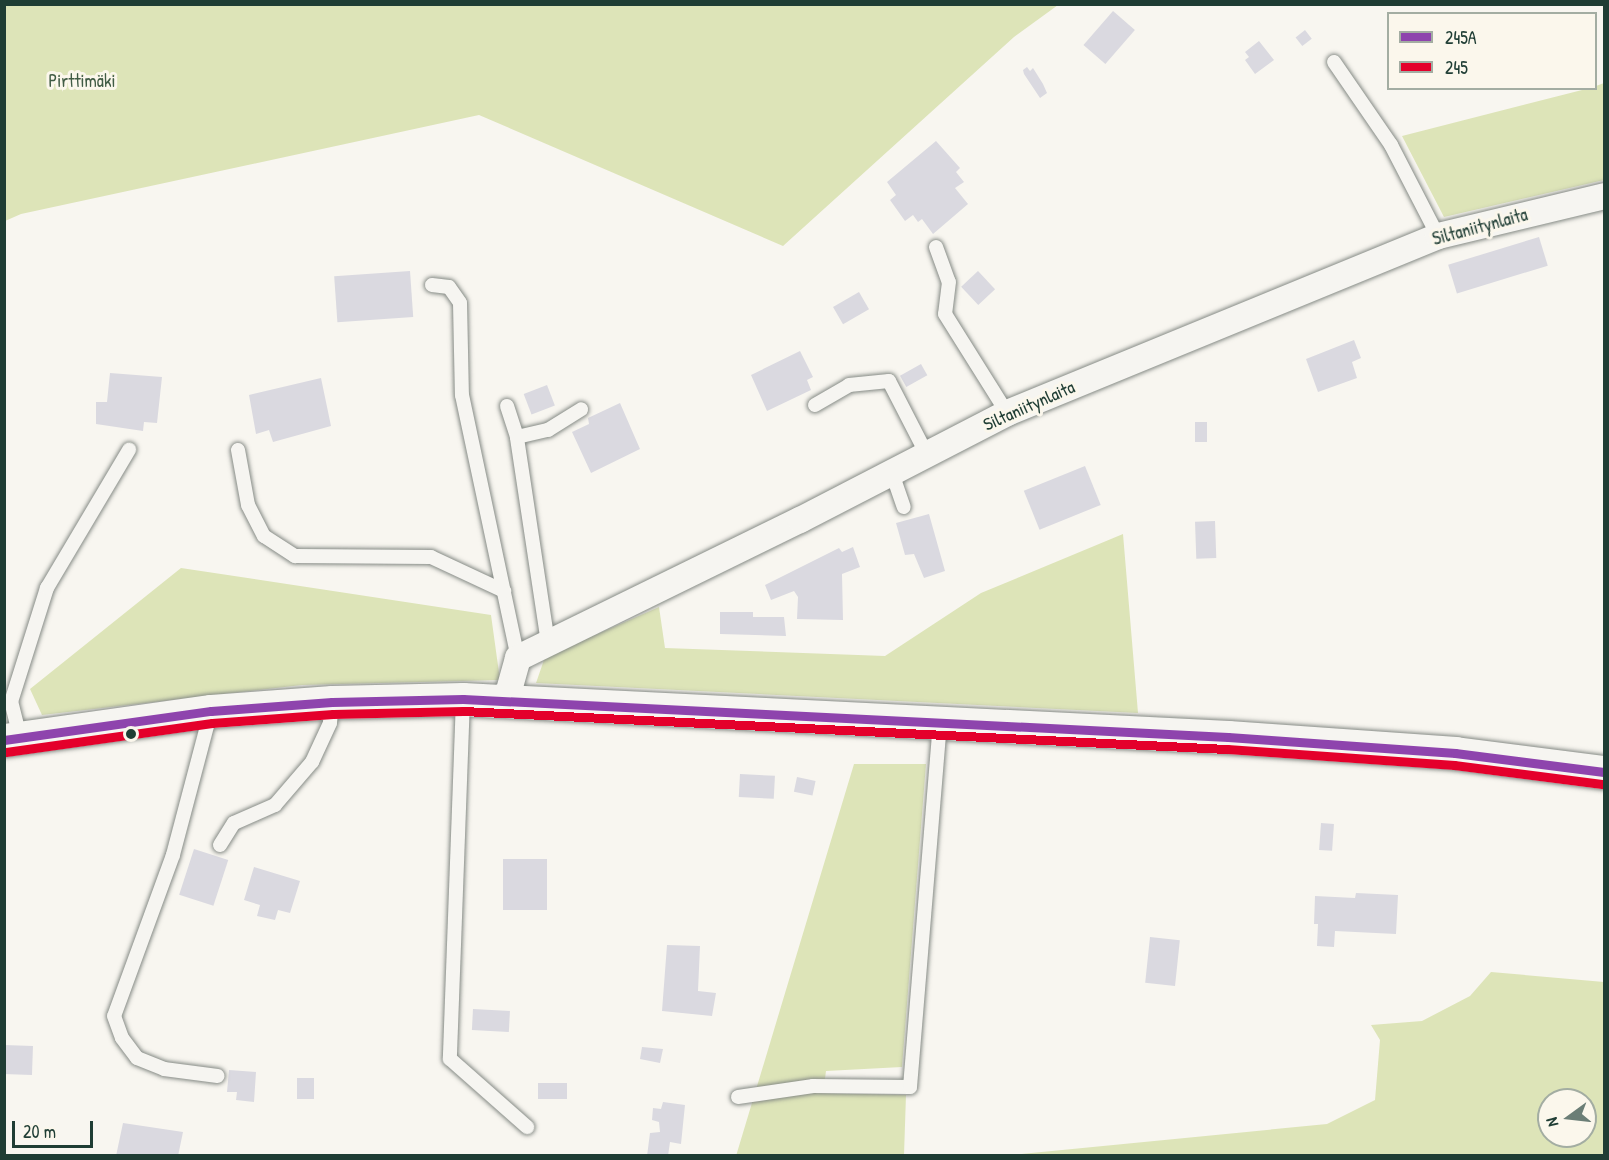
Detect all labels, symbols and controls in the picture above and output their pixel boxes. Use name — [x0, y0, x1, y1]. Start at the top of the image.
legend — [1387, 12, 1597, 90]
text: 245A — [1445, 25, 1477, 50]
text: 245 — [1445, 55, 1468, 80]
park label: Pirttimäki — [49, 70, 115, 92]
street label: Siltaniitynlaita — [1430, 204, 1530, 250]
street label: Siltaniitynlaita — [980, 376, 1078, 436]
unlabelled marker — [125, 728, 137, 740]
north arrow — [1537, 1088, 1597, 1148]
scale bar — [15, 1109, 96, 1147]
text: N — [1540, 1115, 1563, 1129]
text: 20 m — [23, 1119, 56, 1144]

